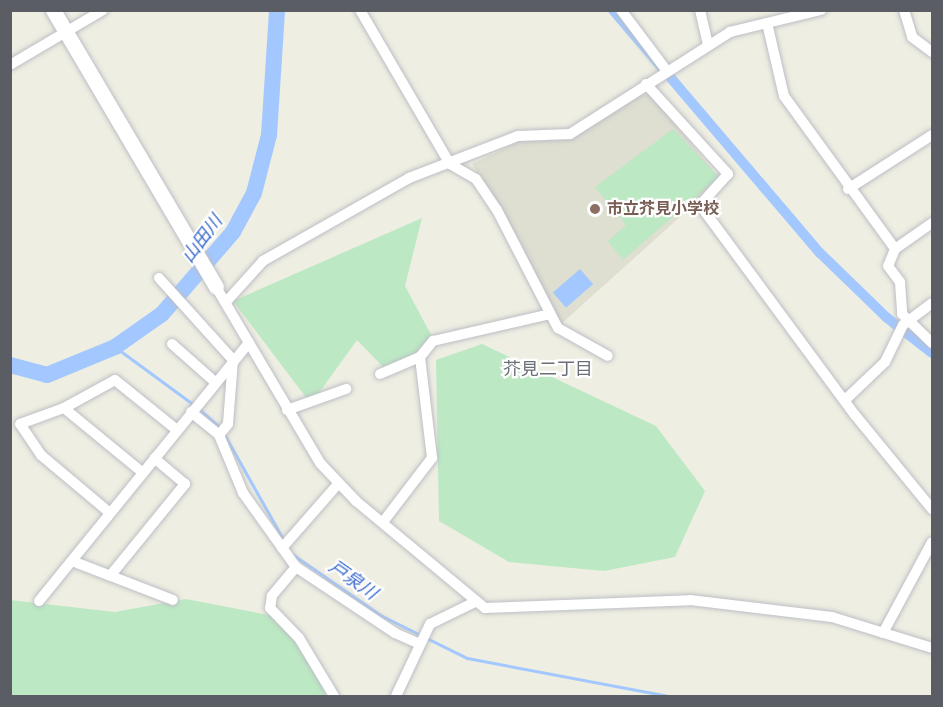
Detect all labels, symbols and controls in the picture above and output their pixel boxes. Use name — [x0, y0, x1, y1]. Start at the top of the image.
place label: 市立芥見小学校 — [607, 199, 719, 219]
marker: 市立芥見小学校 — [588, 202, 602, 216]
water label: 山田川 — [177, 211, 227, 267]
district label: 芥見二丁目 — [503, 358, 593, 380]
water label: 戸泉川 — [325, 556, 381, 604]

